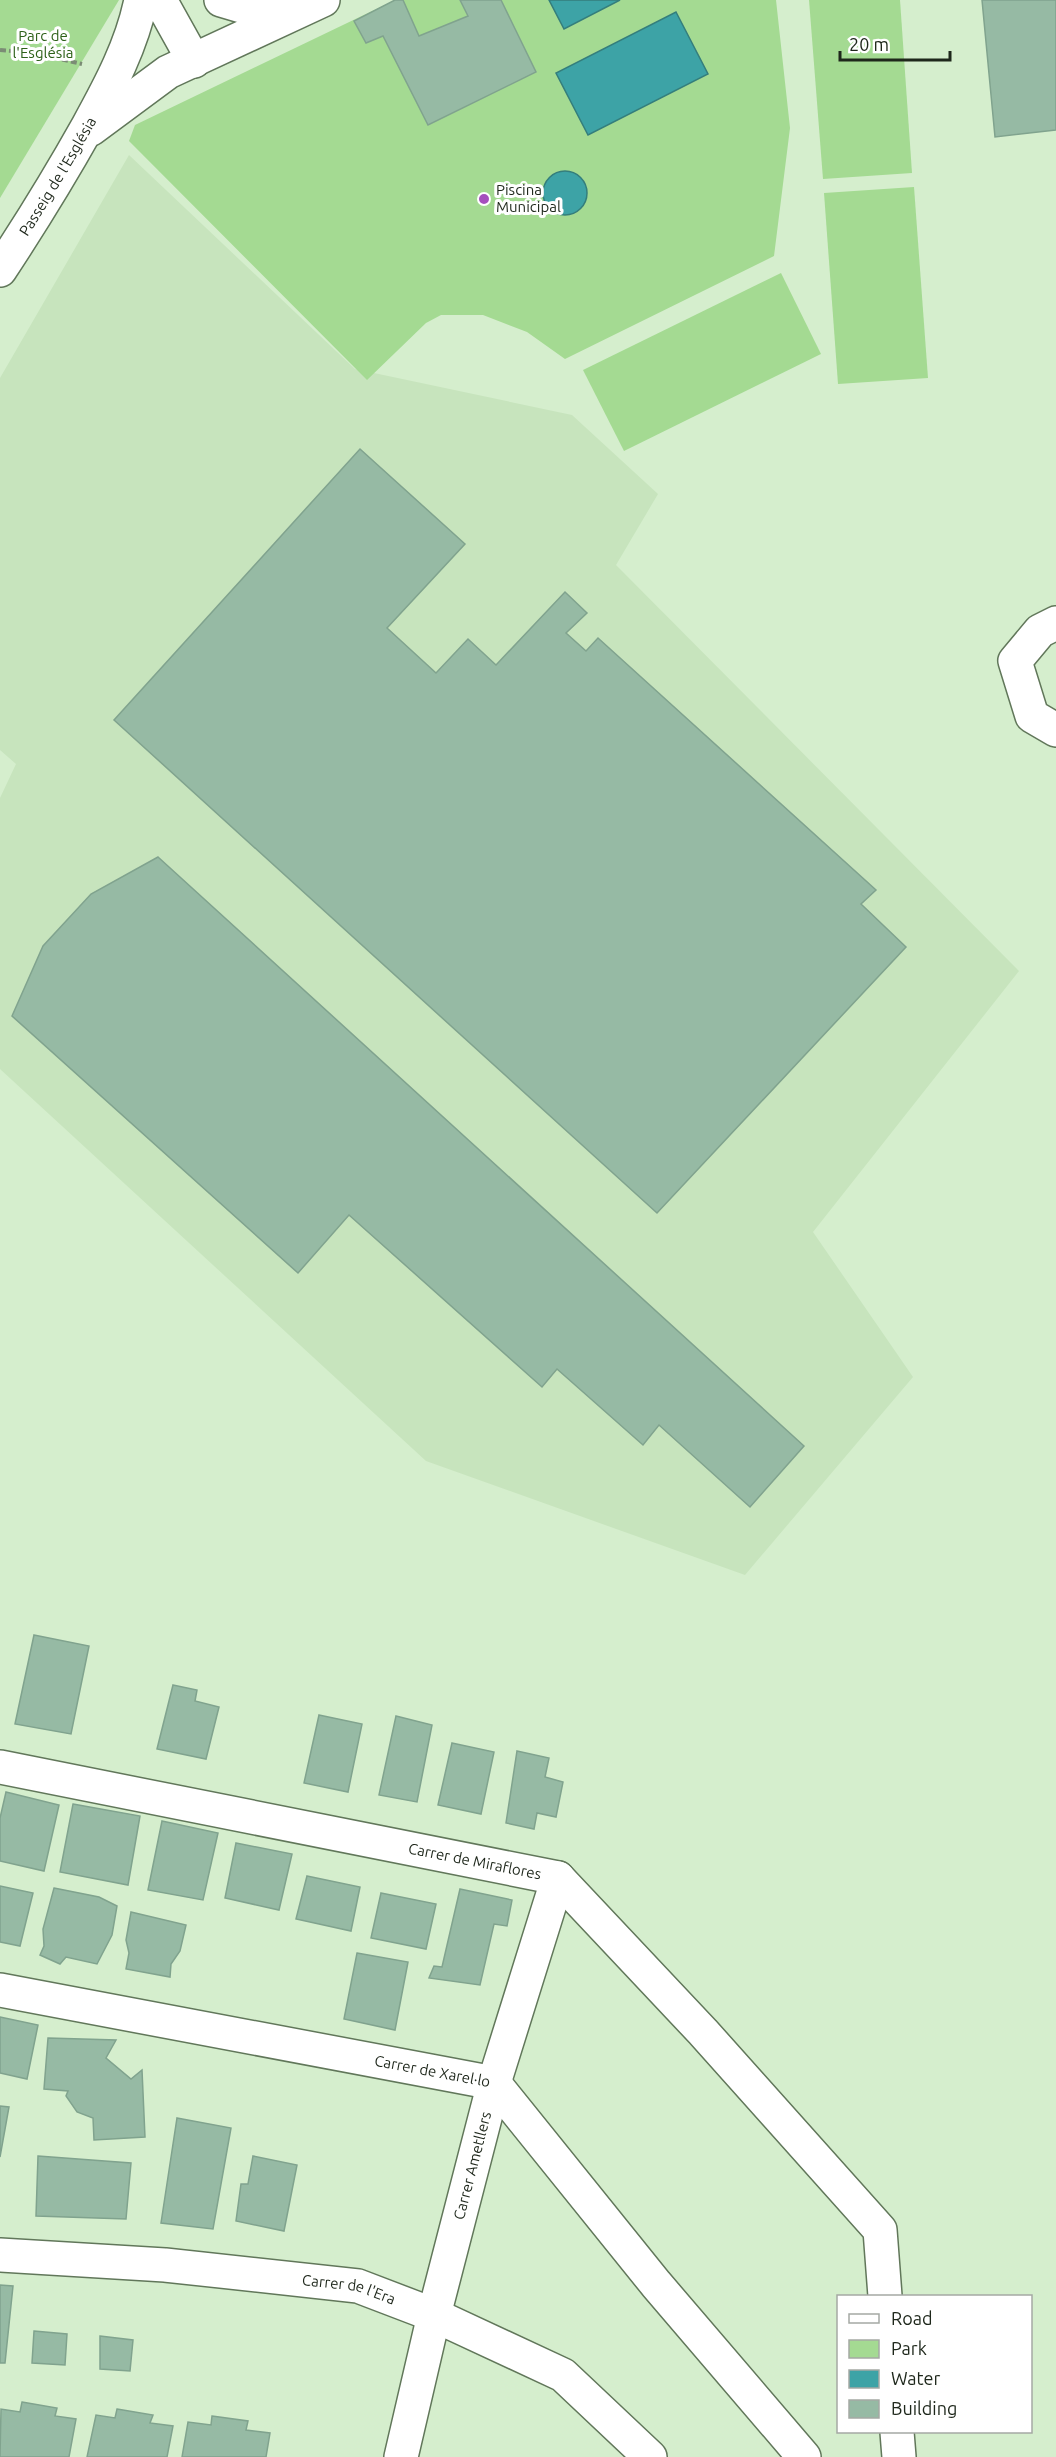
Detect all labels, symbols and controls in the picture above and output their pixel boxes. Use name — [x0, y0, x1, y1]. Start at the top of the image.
scale bar — [840, 24, 950, 62]
park label: Parc de l'Església — [12, 27, 74, 61]
text: 20 m — [849, 34, 889, 54]
street label: Passeig de l'Església — [15, 114, 99, 239]
place label: Piscina Municipal — [496, 181, 561, 215]
marker: Piscina Municipal — [477, 192, 491, 206]
street label: Carrer de Miraflores — [407, 1839, 543, 1882]
street label: Carrer de Xarel·lo — [373, 2052, 492, 2090]
street label: Carrer Ametllers — [450, 2110, 494, 2221]
street label: Carrer de l'Era — [301, 2271, 398, 2308]
legend — [837, 2295, 1032, 2433]
text: Road — [891, 2308, 933, 2328]
text: Park — [891, 2338, 927, 2358]
text: Water — [891, 2368, 941, 2388]
text: Building — [891, 2398, 957, 2418]

